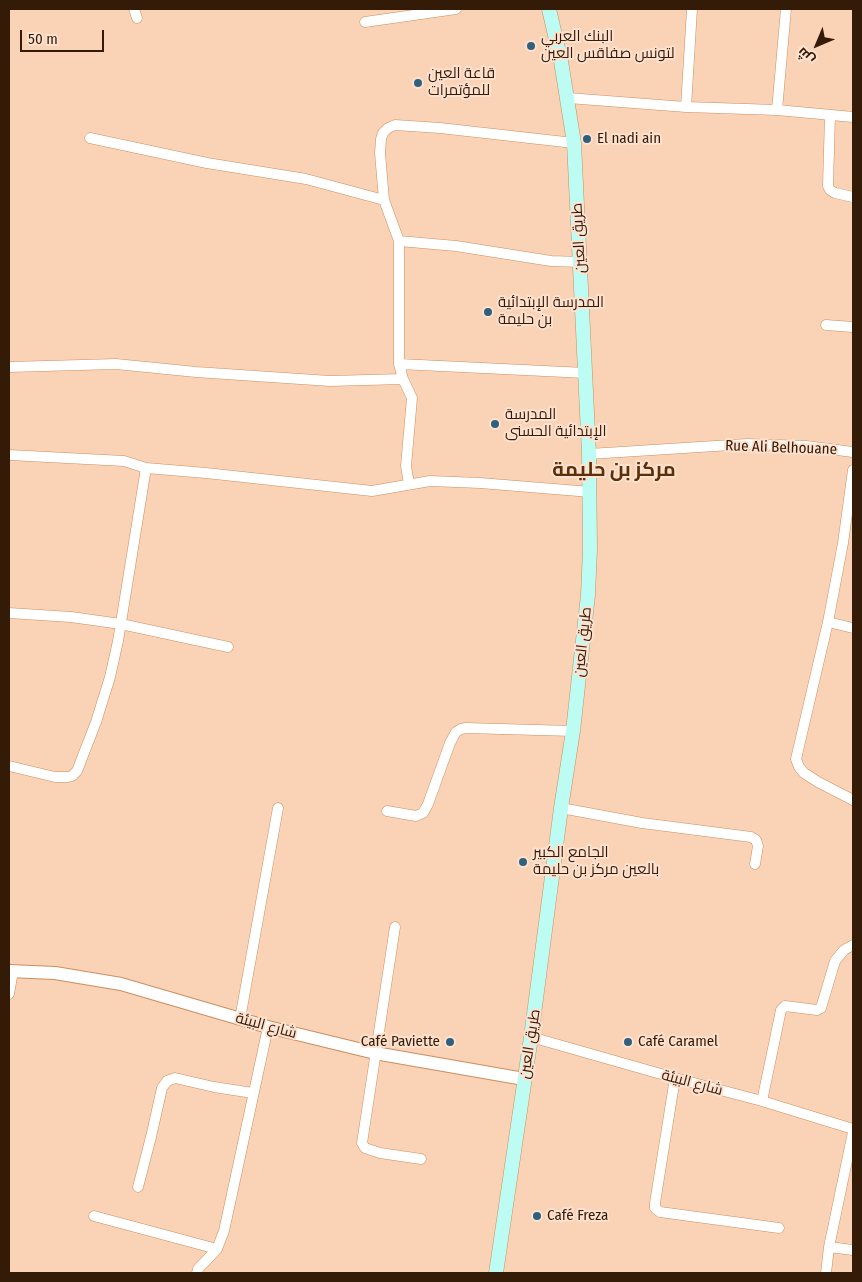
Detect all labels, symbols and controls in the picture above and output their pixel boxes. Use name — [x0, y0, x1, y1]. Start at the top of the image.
scale bar — [22, 20, 106, 52]
north arrow — [792, 20, 842, 70]
place label: البنك العربي لتونس صفاقس العين — [541, 28, 675, 63]
text: 50 m — [28, 30, 58, 48]
marker: البنك العربي لتونس صفاقس العين — [525, 40, 537, 52]
text: ش — [794, 44, 818, 68]
place label: قاعة العين للمؤتمرات — [428, 65, 495, 100]
marker: قاعة العين للمؤتمرات — [412, 77, 424, 89]
place label: El nadi ain — [597, 130, 661, 148]
marker: El nadi ain — [581, 133, 593, 145]
street label: طريق العين — [568, 202, 590, 274]
place label: المدرسة الإبتدائية بن حليمة — [498, 294, 604, 329]
marker: المدرسة الإبتدائية بن حليمة — [482, 306, 494, 318]
place label: المدرسة الإبتدائية الحسنى — [505, 406, 607, 441]
marker: المدرسة الإبتدائية الحسنى — [489, 418, 501, 430]
street label: Rue Ali Belhouane — [725, 437, 837, 459]
district label: مركز بن حليمة — [552, 458, 676, 482]
street label: طريق العين — [570, 606, 596, 678]
place label: الجامع الكبير بالعين مركز بن حليمة — [533, 844, 659, 879]
marker: الجامع الكبير بالعين مركز بن حليمة — [517, 856, 529, 868]
street label: طريق العين — [516, 1008, 544, 1080]
street label: شارع البيئة — [233, 1009, 299, 1043]
place label: Café Paviette — [361, 1033, 440, 1051]
place label: Café Caramel — [638, 1033, 718, 1051]
marker: Café Paviette — [444, 1036, 456, 1048]
marker: Café Caramel — [622, 1036, 634, 1048]
street label: شارع البيئة — [659, 1066, 725, 1100]
place label: Café Freza — [547, 1207, 608, 1225]
marker: Café Freza — [531, 1210, 543, 1222]

